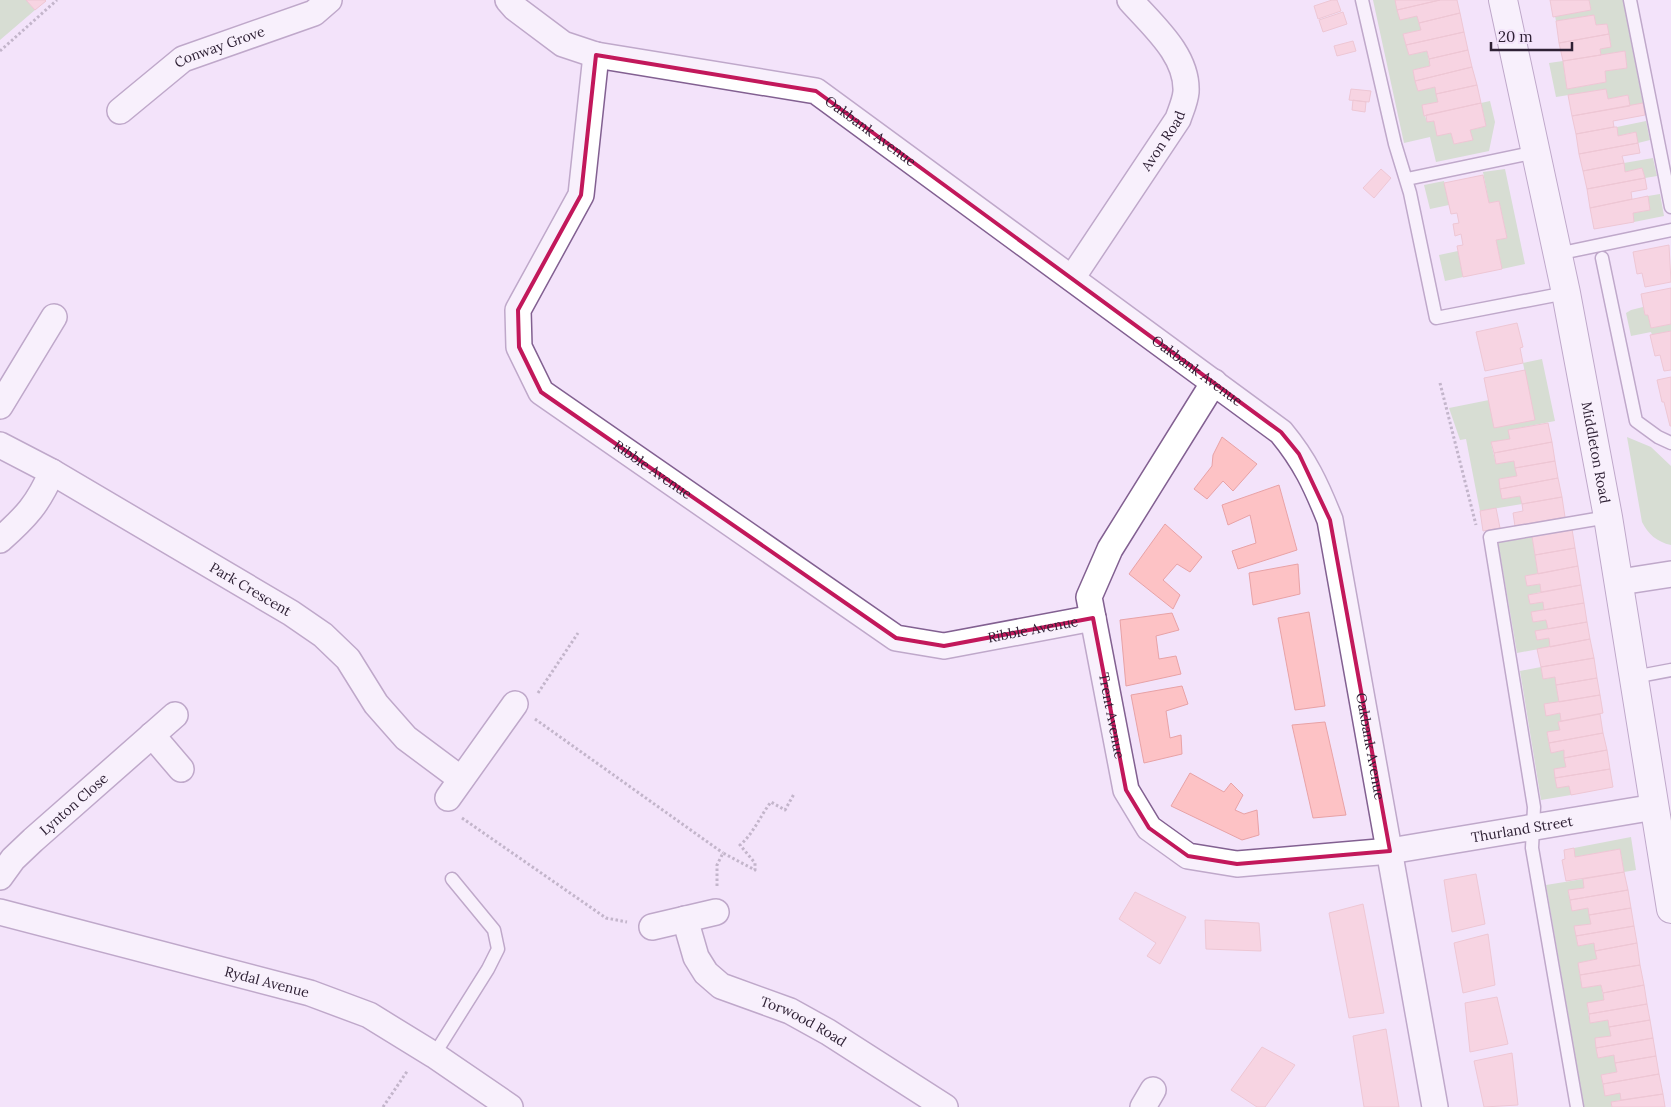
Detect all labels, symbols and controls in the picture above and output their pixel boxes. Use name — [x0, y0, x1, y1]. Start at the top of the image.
scale bar — [1491, 20, 1572, 52]
street label: Conway Grove — [170, 22, 267, 72]
text: 20 m — [1498, 27, 1533, 46]
street label: Oakbank Avenue — [821, 92, 920, 171]
street label: Avon Road — [1137, 108, 1189, 175]
street label: Oakbank Avenue — [1148, 331, 1247, 410]
street label: Middleton Road — [1578, 400, 1614, 505]
street label: Ribble Avenue — [610, 436, 696, 503]
street label: Park Crescent — [206, 558, 295, 620]
street label: Ribble Avenue — [986, 612, 1080, 647]
street label: Trent Avenue — [1095, 671, 1129, 761]
street label: Oakbank Avenue — [1352, 691, 1389, 802]
street label: Lynton Close — [36, 769, 112, 839]
street label: Thurland Street — [1470, 812, 1575, 846]
street label: Rydal Avenue — [223, 962, 312, 1002]
street label: Torwood Road — [758, 992, 850, 1051]

